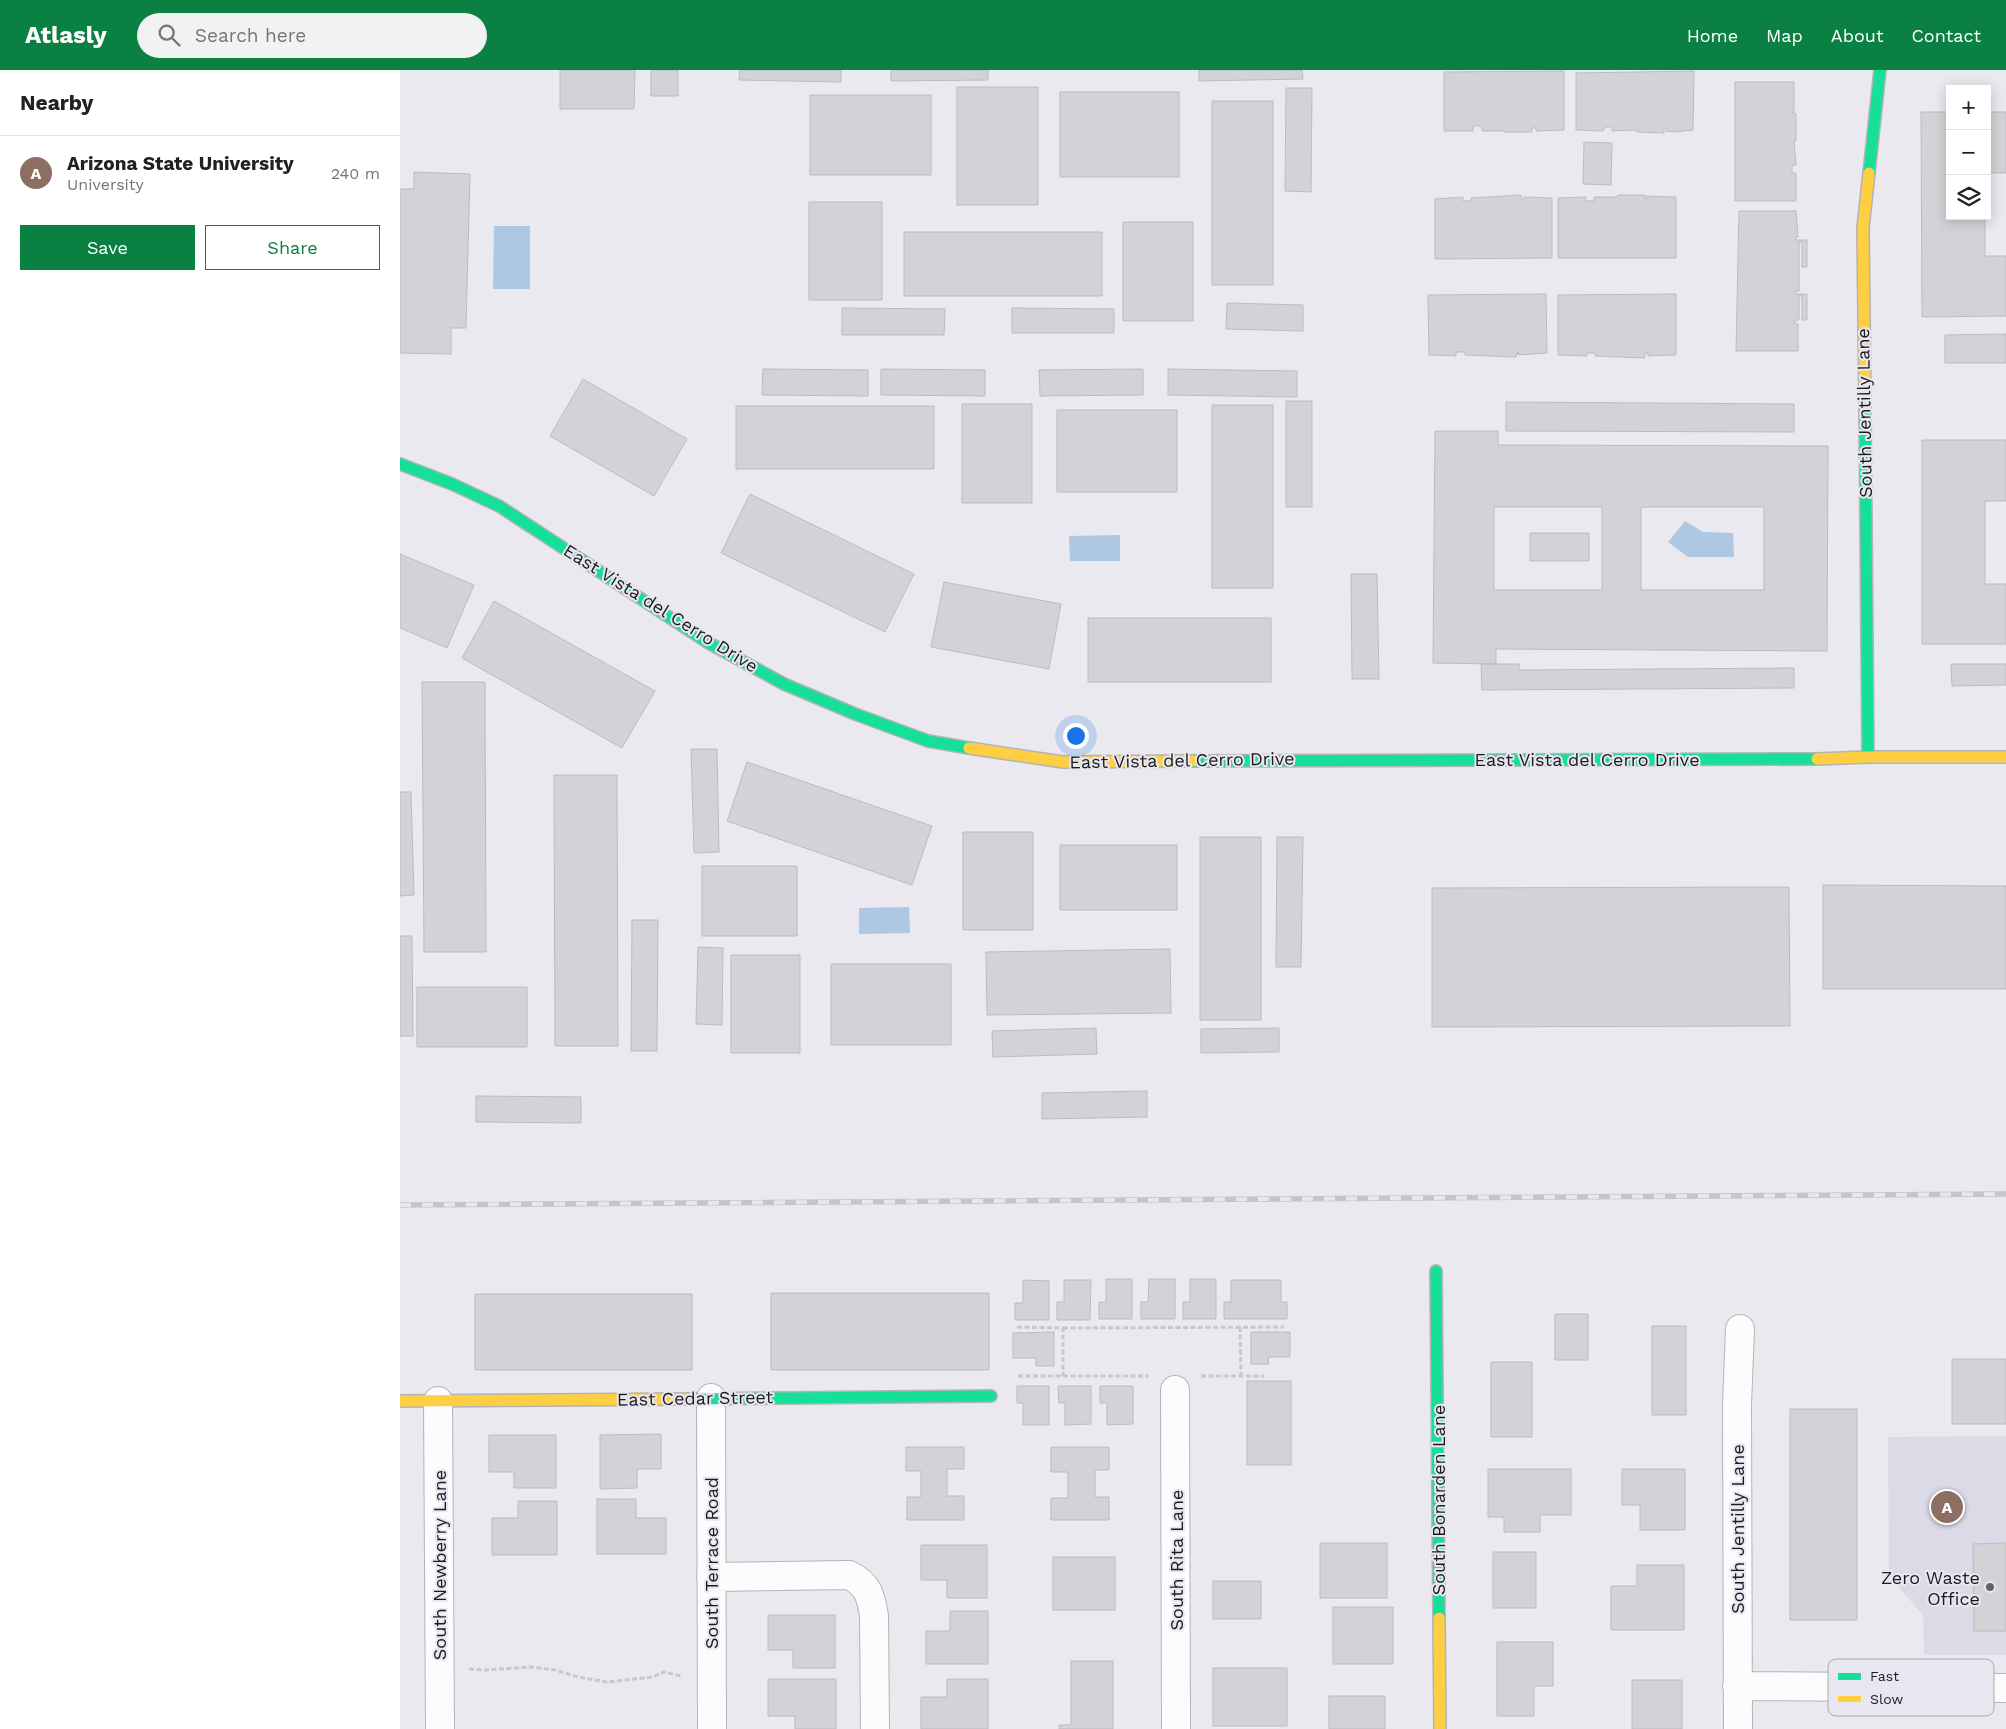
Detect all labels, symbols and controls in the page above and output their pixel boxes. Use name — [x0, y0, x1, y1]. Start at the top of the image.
search box — [137, 13, 487, 58]
text: Atlasly — [25, 21, 107, 49]
icon: search — [155, 21, 183, 49]
text: Search here — [195, 24, 306, 47]
text: Home — [1687, 25, 1738, 46]
text: Map — [1766, 25, 1803, 46]
text: About — [1831, 25, 1883, 46]
text: Contact — [1911, 25, 1981, 46]
map controls — [1946, 85, 1991, 220]
button: + — [1946, 85, 1991, 130]
text: Nearby — [20, 90, 93, 115]
button: − — [1946, 130, 1991, 175]
text: Arizona State University — [67, 152, 294, 175]
text: A — [31, 164, 41, 183]
text: 240 m — [331, 164, 380, 183]
text: University — [67, 175, 144, 194]
button: layers — [1946, 175, 1991, 220]
button: Save — [20, 225, 195, 270]
button: Share — [205, 225, 380, 270]
street label: South Jentilly Lane — [1852, 328, 1876, 498]
street label: East Vista del Cerro Drive — [560, 539, 762, 677]
your location — [1063, 723, 1089, 749]
street label: East Vista del Cerro Drive — [1069, 748, 1295, 772]
street label: East Vista del Cerro Drive — [1474, 749, 1700, 770]
street label: East Cedar Street — [617, 1386, 774, 1410]
street label: South Bonarden Lane — [1428, 1405, 1449, 1595]
street label: South Jentilly Lane — [1727, 1444, 1748, 1614]
street label: South Newberry Lane — [429, 1470, 450, 1660]
street label: South Terrace Road — [701, 1477, 722, 1649]
pin: A — [1931, 1488, 1963, 1526]
street label: South Rita Lane — [1166, 1490, 1187, 1630]
place label: Zero Waste Office — [1881, 1567, 1980, 1609]
marker: Zero Waste Office — [1984, 1581, 1996, 1593]
legend — [1828, 1659, 1994, 1716]
text: Fast — [1870, 1668, 1899, 1684]
text: Slow — [1870, 1691, 1903, 1707]

